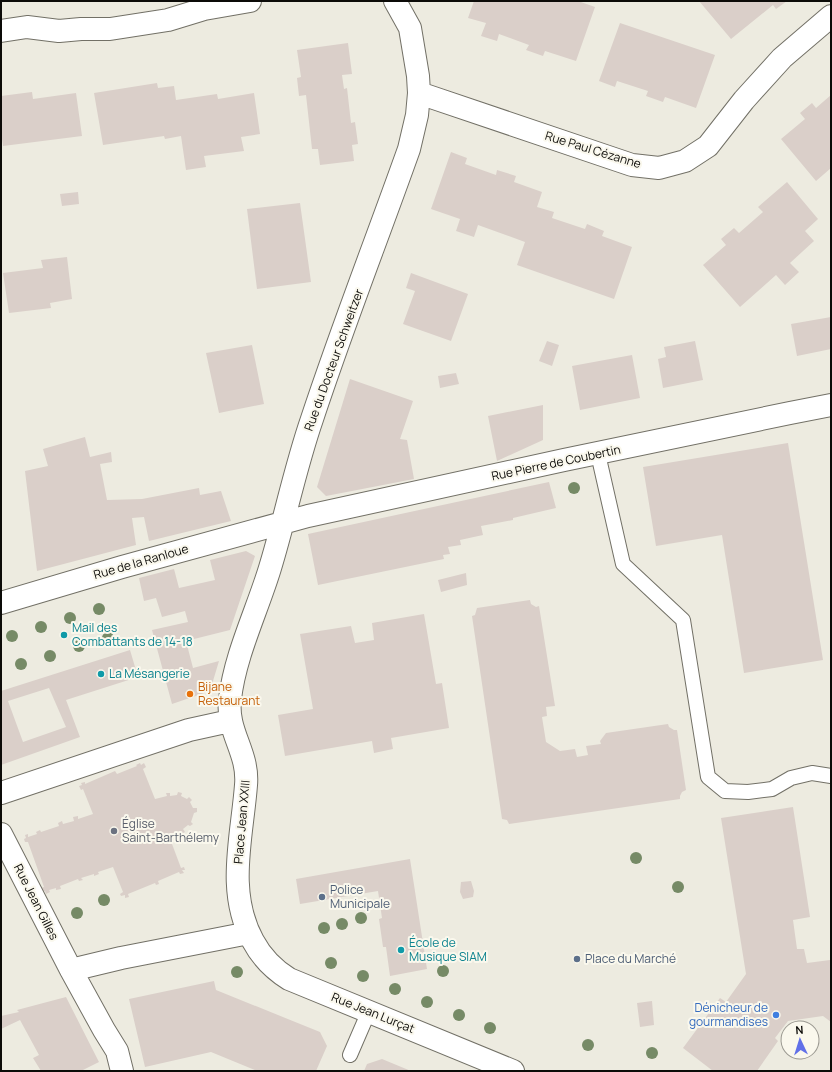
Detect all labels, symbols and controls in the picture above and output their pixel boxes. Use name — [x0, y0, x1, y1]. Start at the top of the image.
street label: Rue Paul Cézanne — [543, 127, 643, 172]
street label: Rue du Docteur Schweitzer — [300, 286, 367, 433]
street label: Rue Pierre de Coubertin — [490, 441, 622, 485]
street label: Rue de la Ranloue — [91, 540, 190, 583]
place label: Mail des Combattants de 14-18 — [72, 619, 193, 650]
marker: Mail des Combattants de 14-18 — [59, 630, 69, 640]
place label: La Mésangerie — [109, 665, 190, 682]
marker: La Mésangerie — [96, 669, 106, 679]
place label: Bijane Restaurant — [198, 678, 260, 709]
marker: Bijane Restaurant — [185, 689, 195, 699]
street label: Place Jean XXIII — [229, 779, 254, 865]
place label: Église Saint-Barthélemy — [122, 815, 220, 846]
marker: Église Saint-Barthélemy — [109, 826, 119, 836]
street label: Rue Jean Gilles — [10, 861, 63, 943]
place label: Police Municipale — [330, 881, 390, 912]
marker: Police Municipale — [317, 892, 327, 902]
place label: École de Musique SIAM — [409, 934, 487, 965]
marker: École de Musique SIAM — [396, 945, 406, 955]
place label: Place du Marché — [585, 950, 676, 967]
marker: Place du Marché — [572, 954, 582, 964]
street label: Rue Jean Lurçat — [329, 988, 417, 1037]
place label: Dénicheur de gourmandises — [689, 999, 768, 1030]
marker: Dénicheur de gourmandises — [771, 1010, 781, 1020]
north arrow — [780, 1020, 820, 1060]
text: N — [795, 1022, 804, 1037]

